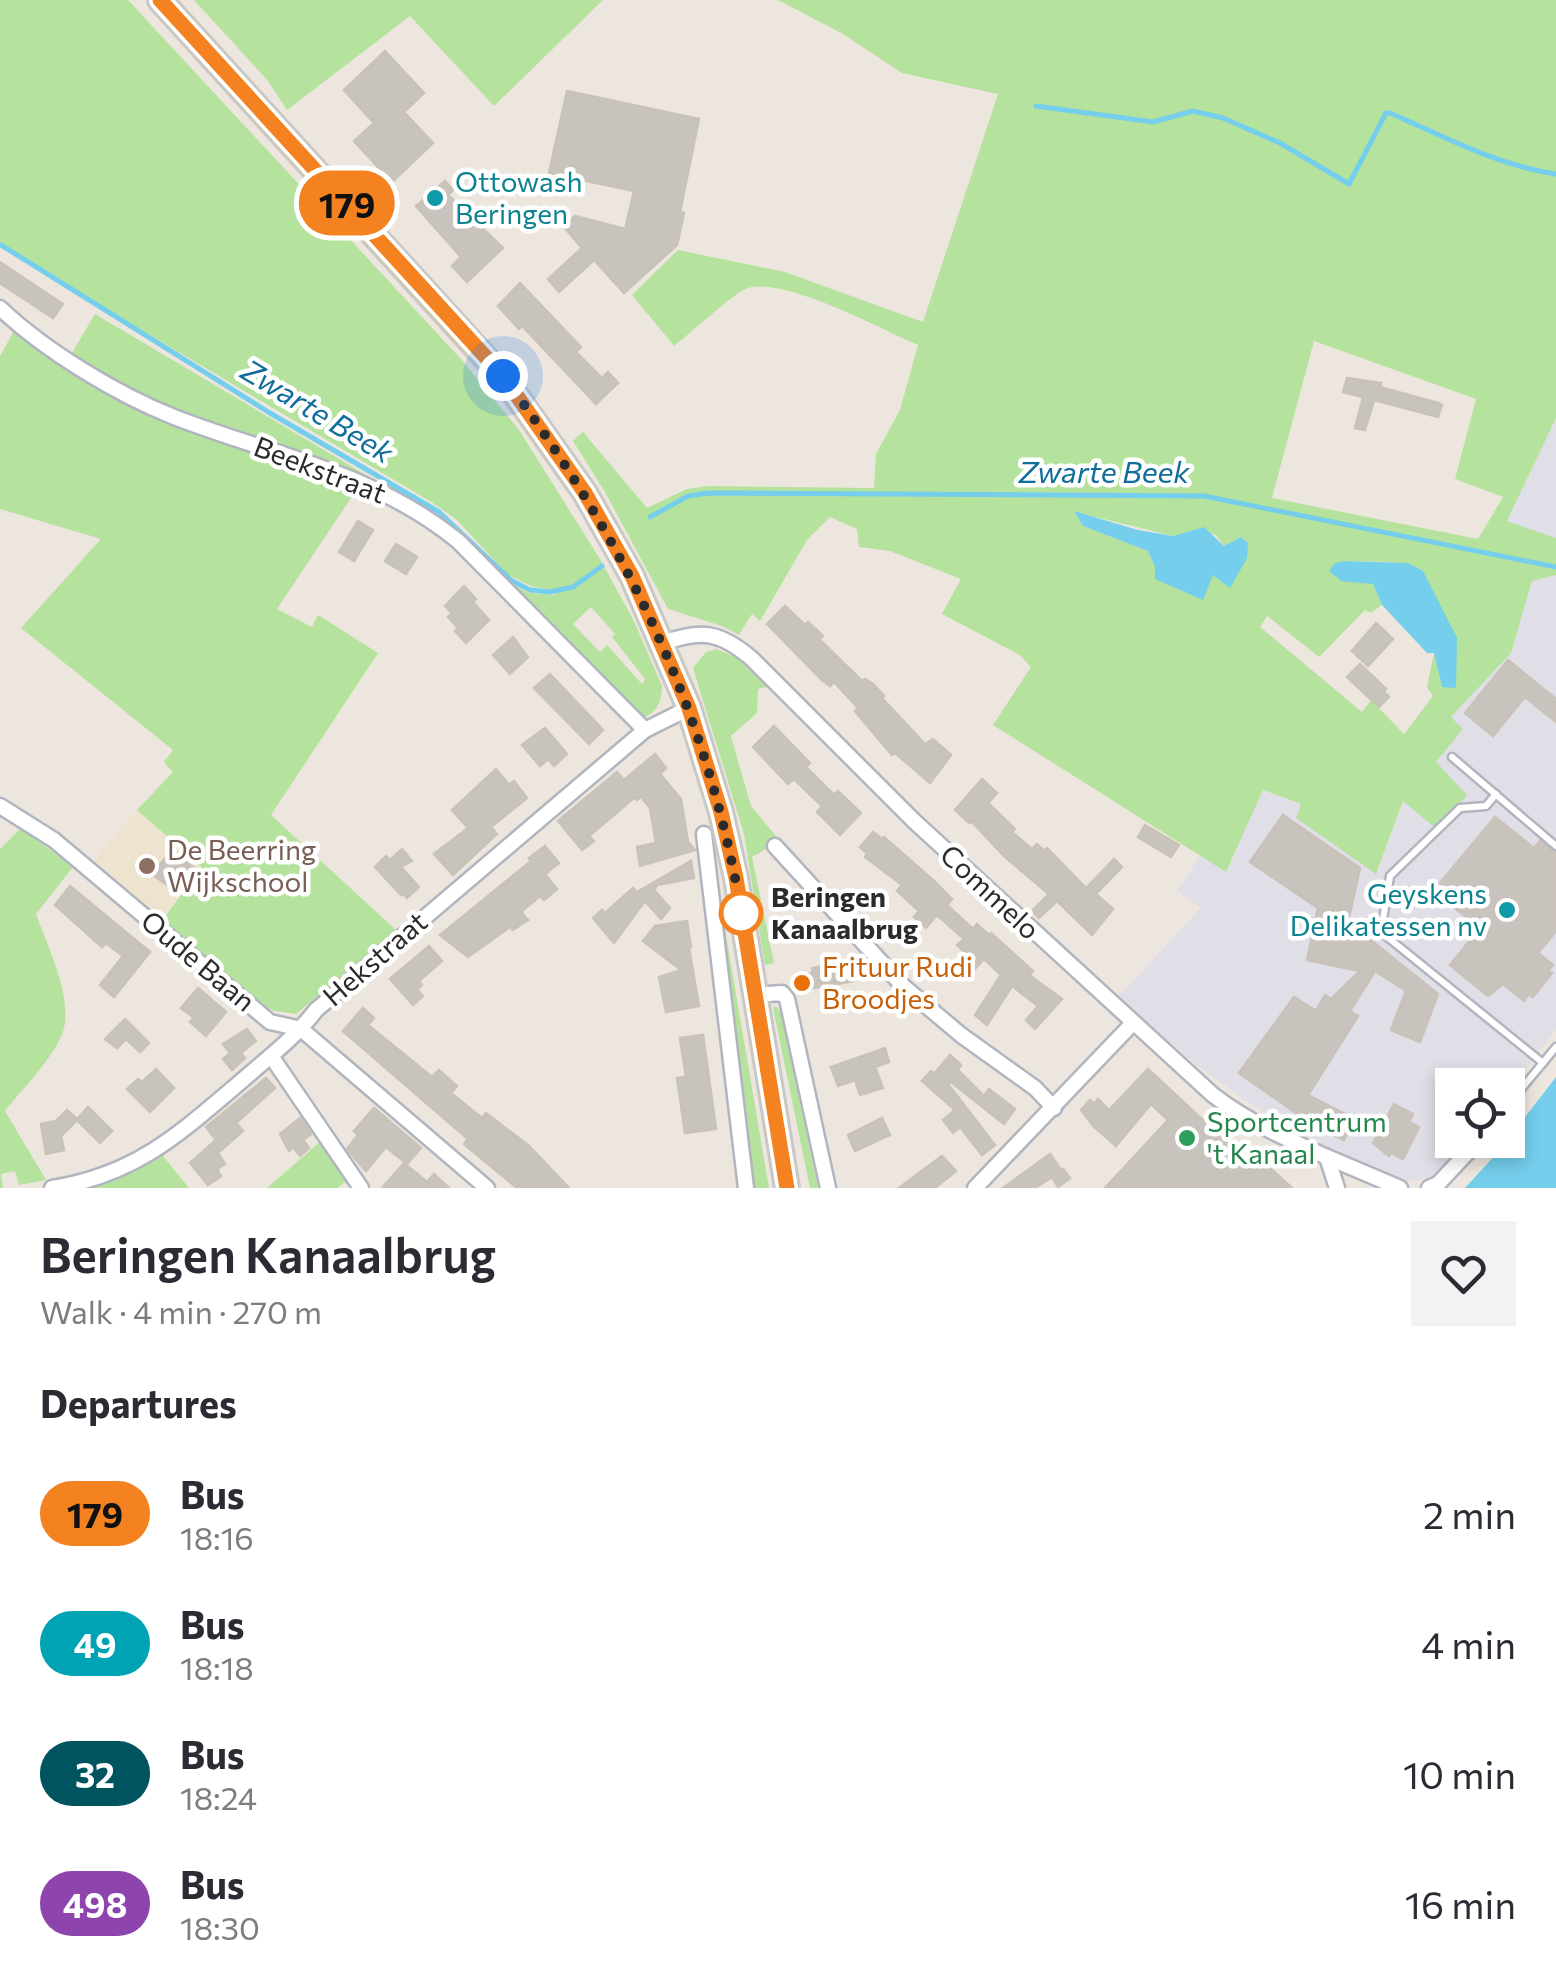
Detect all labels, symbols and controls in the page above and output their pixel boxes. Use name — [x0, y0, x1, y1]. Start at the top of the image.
place label: Ottowash Beringen — [455, 164, 582, 230]
line badge: 179 — [290, 170, 404, 236]
text: 179 — [319, 182, 375, 225]
marker: Ottowash Beringen — [424, 187, 446, 209]
water label: Zwarte Beek — [235, 349, 402, 470]
your location — [478, 351, 528, 401]
street label: Beekstraat — [250, 428, 391, 510]
water label: Zwarte Beek — [1017, 452, 1190, 489]
place label: De Beerring Wijkschool — [167, 832, 316, 898]
street label: Commelo — [934, 837, 1047, 946]
marker: De Beerring Wijkschool — [136, 855, 158, 877]
place label: Geyskens Delikatessen nv — [1290, 876, 1487, 942]
place label: Beringen Kanaalbrug — [771, 879, 918, 945]
marker: Beringen Kanaalbrug — [720, 892, 762, 934]
marker: Geyskens Delikatessen nv — [1496, 899, 1518, 921]
street label: Oude Baan — [135, 903, 263, 1018]
street label: Hekstraat — [315, 904, 433, 1013]
place label: Frituur Rudi Broodjes — [822, 949, 973, 1015]
marker: Frituur Rudi Broodjes — [791, 972, 813, 994]
map controls — [1435, 1068, 1525, 1158]
button: locate — [1435, 1068, 1525, 1158]
place label: Sportcentrum 't Kanaal — [1207, 1104, 1387, 1170]
marker: Sportcentrum 't Kanaal — [1176, 1127, 1198, 1149]
button: heart — [1411, 1221, 1516, 1326]
text: Beringen Kanaalbrug — [40, 1224, 496, 1283]
text: Walk · 4 min · 270 m — [40, 1291, 322, 1331]
text: Departures — [40, 1379, 237, 1426]
text: Bus — [180, 1470, 245, 1517]
text: 2 min — [1423, 1490, 1516, 1537]
text: 179 — [67, 1492, 123, 1535]
text: 18:16 — [180, 1517, 254, 1557]
text: Bus — [180, 1600, 245, 1647]
text: 4 min — [1421, 1620, 1516, 1667]
text: 49 — [73, 1622, 117, 1665]
text: 18:18 — [180, 1647, 254, 1687]
text: Bus — [180, 1730, 245, 1777]
text: 10 min — [1403, 1750, 1516, 1797]
text: 32 — [75, 1752, 115, 1795]
text: 18:24 — [180, 1777, 257, 1817]
text: Bus — [180, 1860, 245, 1907]
text: 16 min — [1405, 1880, 1516, 1927]
text: 498 — [63, 1882, 127, 1925]
text: 18:30 — [180, 1907, 260, 1947]

